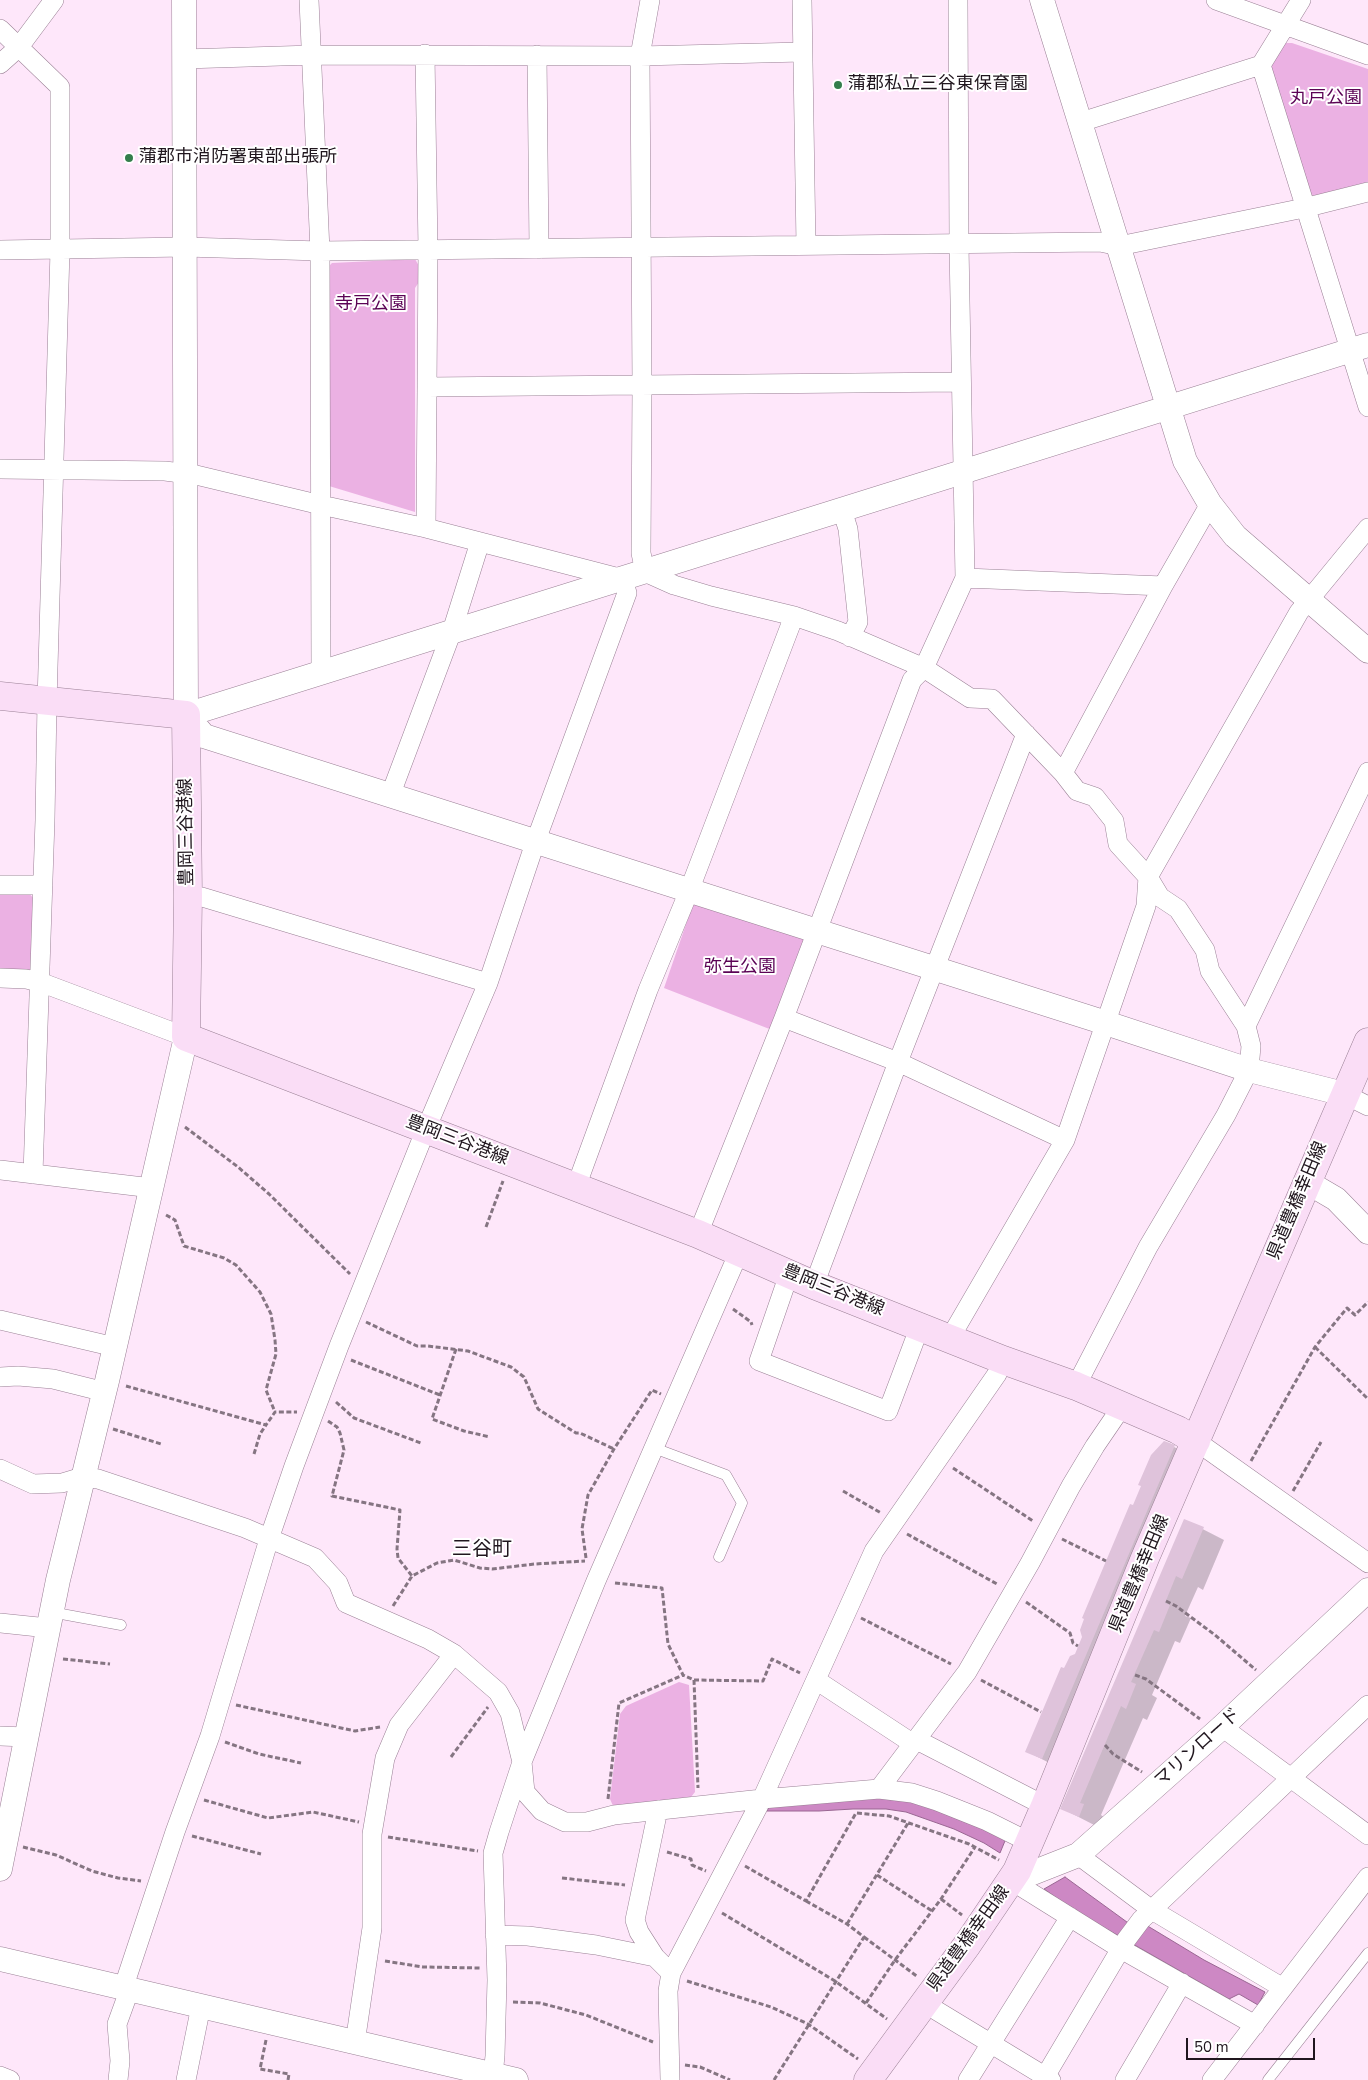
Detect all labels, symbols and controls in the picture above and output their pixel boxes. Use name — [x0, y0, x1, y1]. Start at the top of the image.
place label: 蒲郡私立三谷東保育園 — [848, 74, 1028, 96]
marker: 蒲郡私立三谷東保育園 — [832, 79, 844, 91]
park label: 丸戸公園 — [1290, 88, 1362, 110]
place label: 蒲郡市消防署東部出張所 — [139, 147, 337, 169]
marker: 蒲郡市消防署東部出張所 — [123, 152, 135, 164]
park label: 寺戸公園 — [335, 294, 407, 316]
street label: 豊岡三谷港線 — [175, 778, 199, 886]
park label: 弥生公園 — [704, 957, 776, 979]
street label: 豊岡三谷港線 — [403, 1112, 511, 1170]
street label: 県道豊橋幸田線 — [1263, 1139, 1333, 1263]
street label: 豊岡三谷港線 — [779, 1261, 887, 1321]
street label: 県道豊橋幸田線 — [1105, 1512, 1175, 1636]
district label: 三谷町 — [452, 1538, 512, 1562]
street label: マリンロード — [1151, 1704, 1245, 1792]
street label: 県道豊橋幸田線 — [923, 1882, 1015, 1996]
scale bar — [1188, 2028, 1317, 2060]
text: 50 m — [1194, 2037, 1229, 2057]

